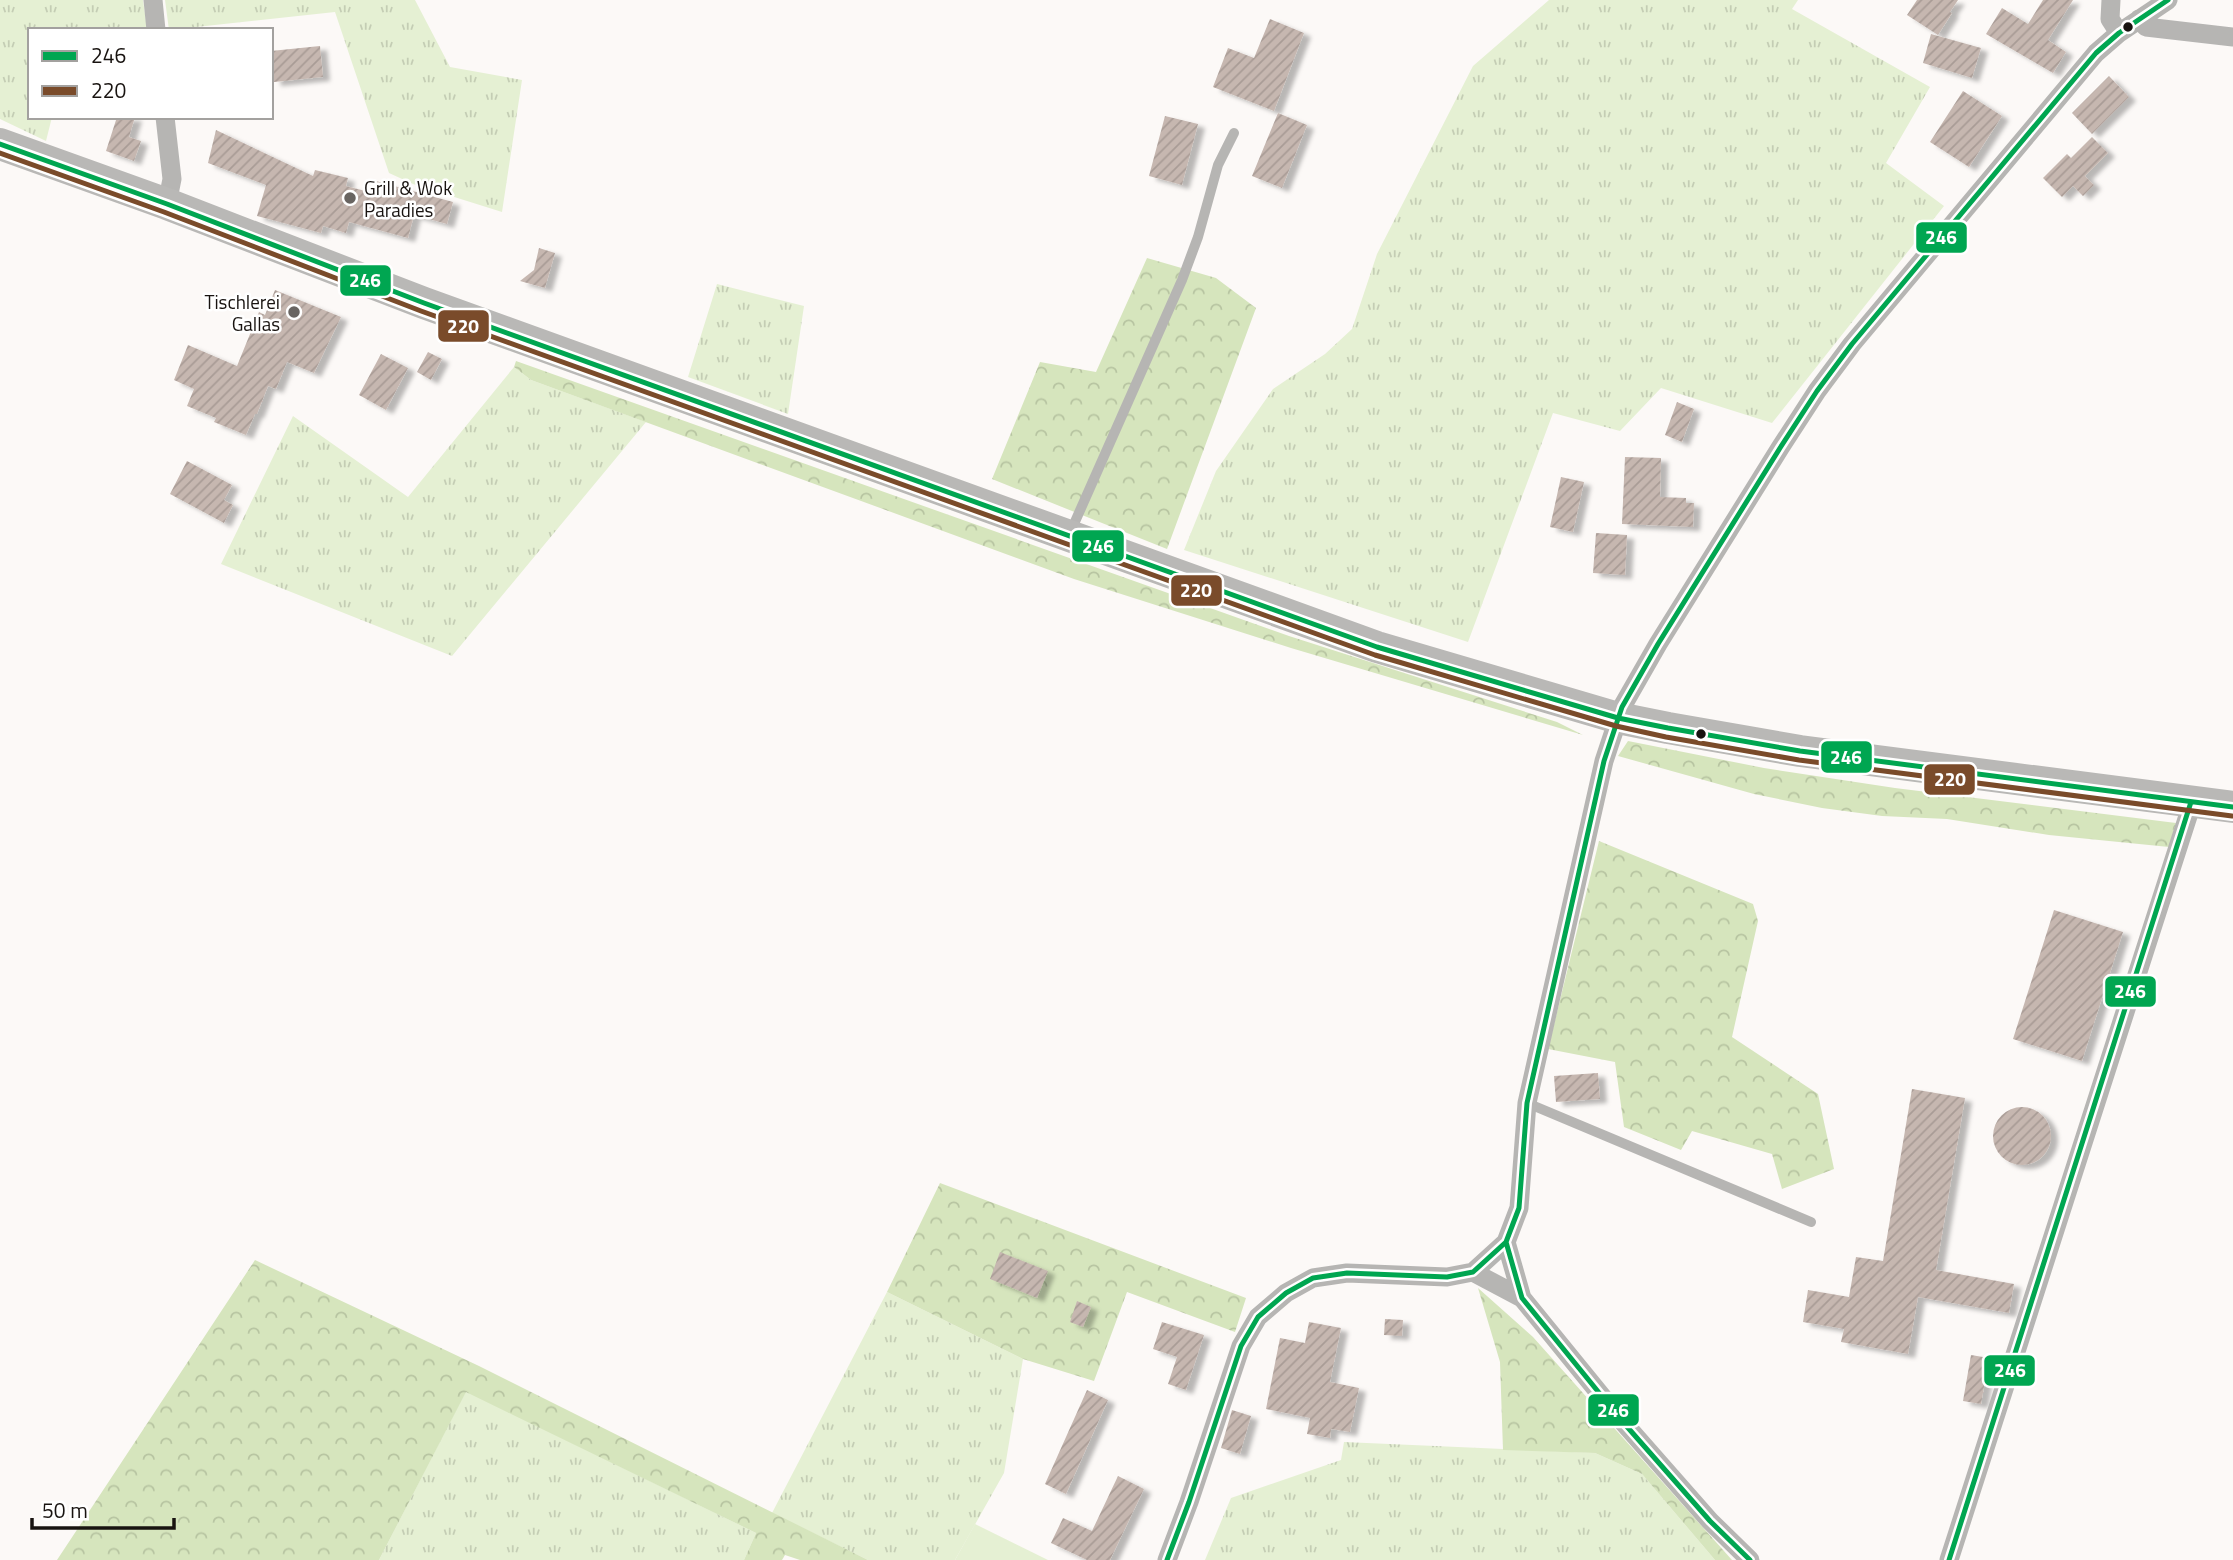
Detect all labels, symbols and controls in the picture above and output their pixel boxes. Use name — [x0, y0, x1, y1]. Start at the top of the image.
unlabelled marker — [2121, 20, 2135, 34]
legend — [28, 28, 273, 119]
text: 246 — [91, 39, 126, 71]
text: 220 — [91, 74, 126, 106]
place label: Grill & Wok Paradies — [364, 173, 452, 224]
marker: Grill & Wok Paradies — [342, 190, 358, 206]
line badge: 246 — [1915, 221, 1968, 254]
text: 246 — [1925, 222, 1957, 251]
line badge: 246 — [339, 264, 392, 297]
text: 246 — [349, 265, 381, 294]
place label: Tischlerei Gallas — [204, 287, 280, 338]
marker: Tischlerei Gallas — [286, 304, 302, 320]
line badge: 220 — [437, 309, 490, 343]
text: 220 — [447, 311, 479, 340]
line badge: 246 — [1071, 529, 1125, 563]
text: 246 — [1082, 531, 1114, 560]
line badge: 220 — [1170, 574, 1223, 607]
text: 220 — [1180, 575, 1212, 604]
unlabelled marker — [1694, 727, 1708, 741]
line badge: 246 — [1820, 740, 1873, 774]
text: 246 — [1830, 742, 1862, 771]
line badge: 220 — [1923, 763, 1976, 796]
text: 220 — [1934, 764, 1966, 793]
line badge: 246 — [2104, 975, 2157, 1008]
text: 246 — [2114, 976, 2146, 1005]
line badge: 246 — [1983, 1354, 2036, 1387]
text: 246 — [1994, 1355, 2026, 1384]
line badge: 246 — [1587, 1393, 1640, 1427]
text: 246 — [1597, 1395, 1629, 1424]
scale bar — [32, 1486, 173, 1530]
text: 50 m — [42, 1494, 88, 1526]

